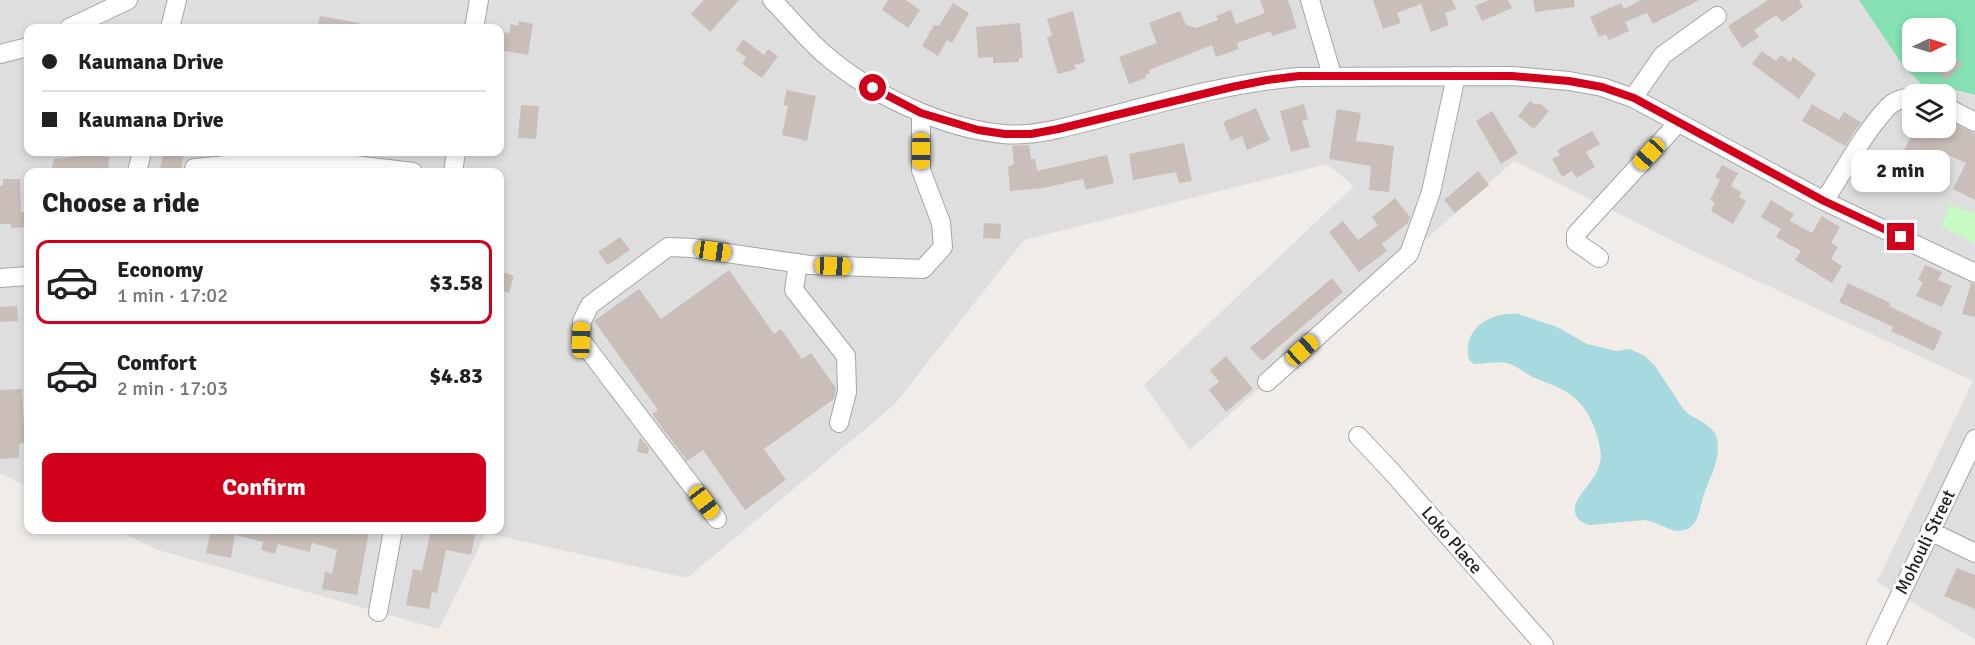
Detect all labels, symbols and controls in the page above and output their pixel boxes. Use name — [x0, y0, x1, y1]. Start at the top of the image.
north arrow — [1902, 18, 1956, 72]
map controls — [1902, 18, 1956, 138]
text: Kaumana Drive — [78, 48, 224, 75]
route start — [859, 74, 886, 101]
button: layers — [1902, 84, 1956, 138]
text: Kaumana Drive — [78, 106, 224, 133]
car — [912, 133, 930, 169]
car — [1630, 135, 1668, 173]
callout: 2 min — [1852, 150, 1950, 192]
text: 2 min — [1876, 158, 1925, 183]
text: Choose a ride — [42, 187, 200, 220]
route end — [1887, 223, 1914, 250]
car — [694, 240, 732, 262]
icon: car — [45, 255, 99, 309]
text: Economy — [117, 256, 203, 283]
car — [815, 256, 851, 276]
text: $3.58 — [429, 269, 483, 296]
text: 1 min · 17:02 — [117, 283, 228, 308]
car — [572, 322, 590, 358]
car — [1283, 331, 1321, 369]
icon: car — [45, 348, 99, 402]
text: Comfort — [117, 349, 197, 376]
text: $4.83 — [429, 362, 483, 389]
text: 2 min · 17:03 — [117, 376, 228, 401]
button: Confirm — [42, 453, 486, 522]
car — [686, 482, 722, 522]
street label: Mohouli Street — [1890, 486, 1960, 598]
street label: Loko Place — [1417, 502, 1487, 578]

